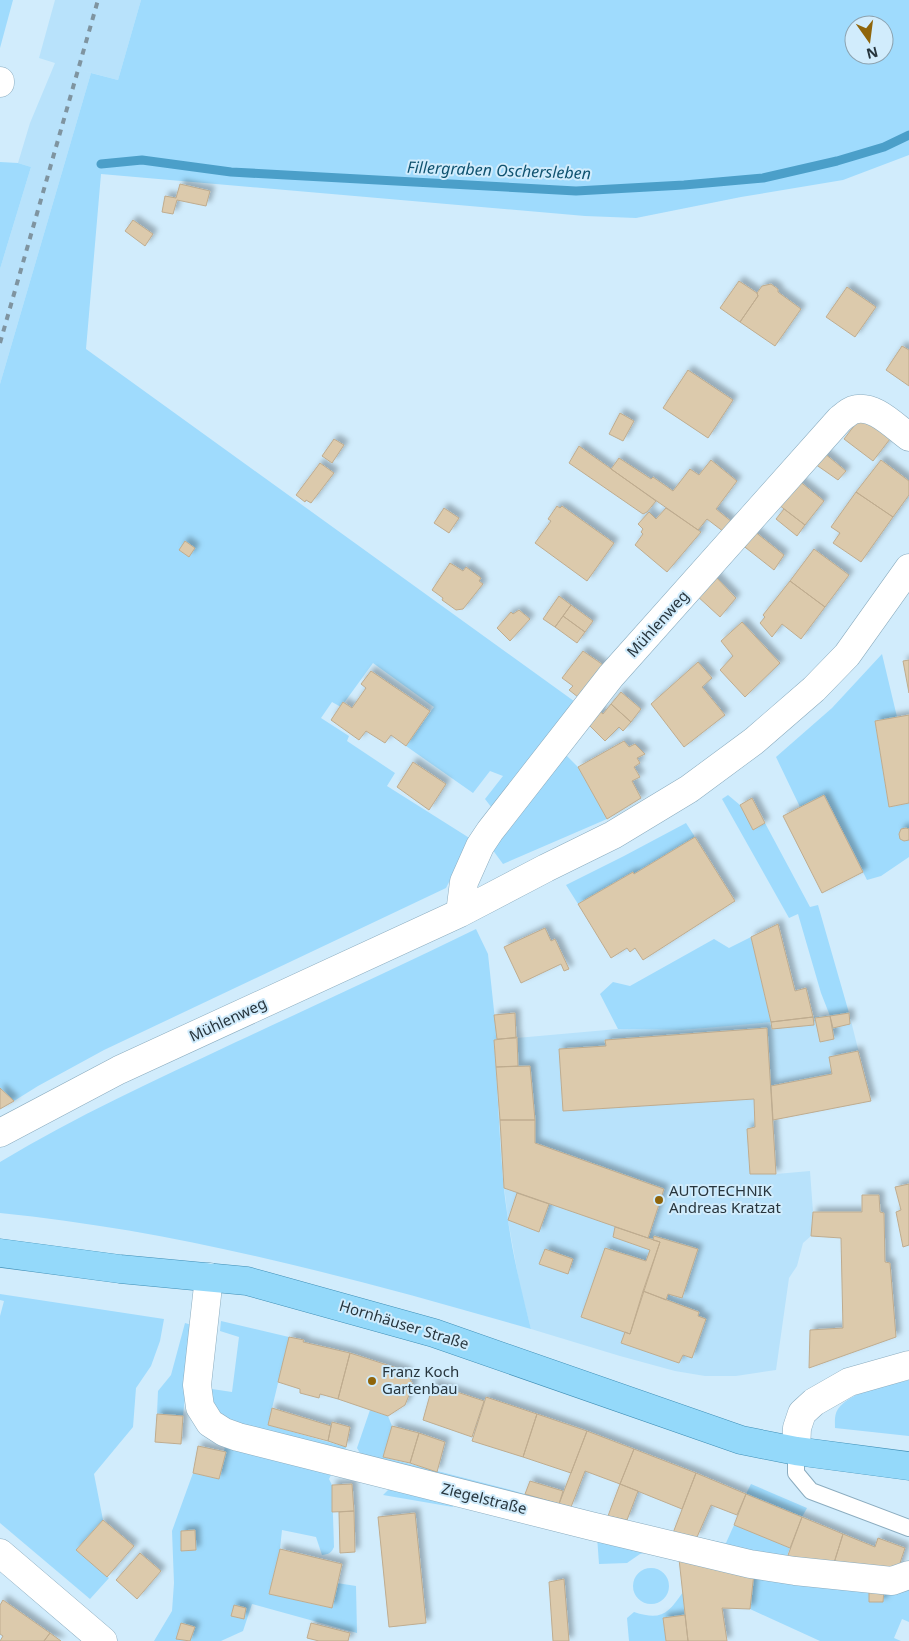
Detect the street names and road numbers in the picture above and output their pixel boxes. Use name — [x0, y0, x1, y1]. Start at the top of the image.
street label: Mühlenweg — [622, 586, 693, 661]
street label: Mühlenweg — [186, 992, 270, 1046]
street label: Hornhäuser Straße — [337, 1295, 471, 1353]
street label: Ziegelstraße — [439, 1478, 529, 1518]

